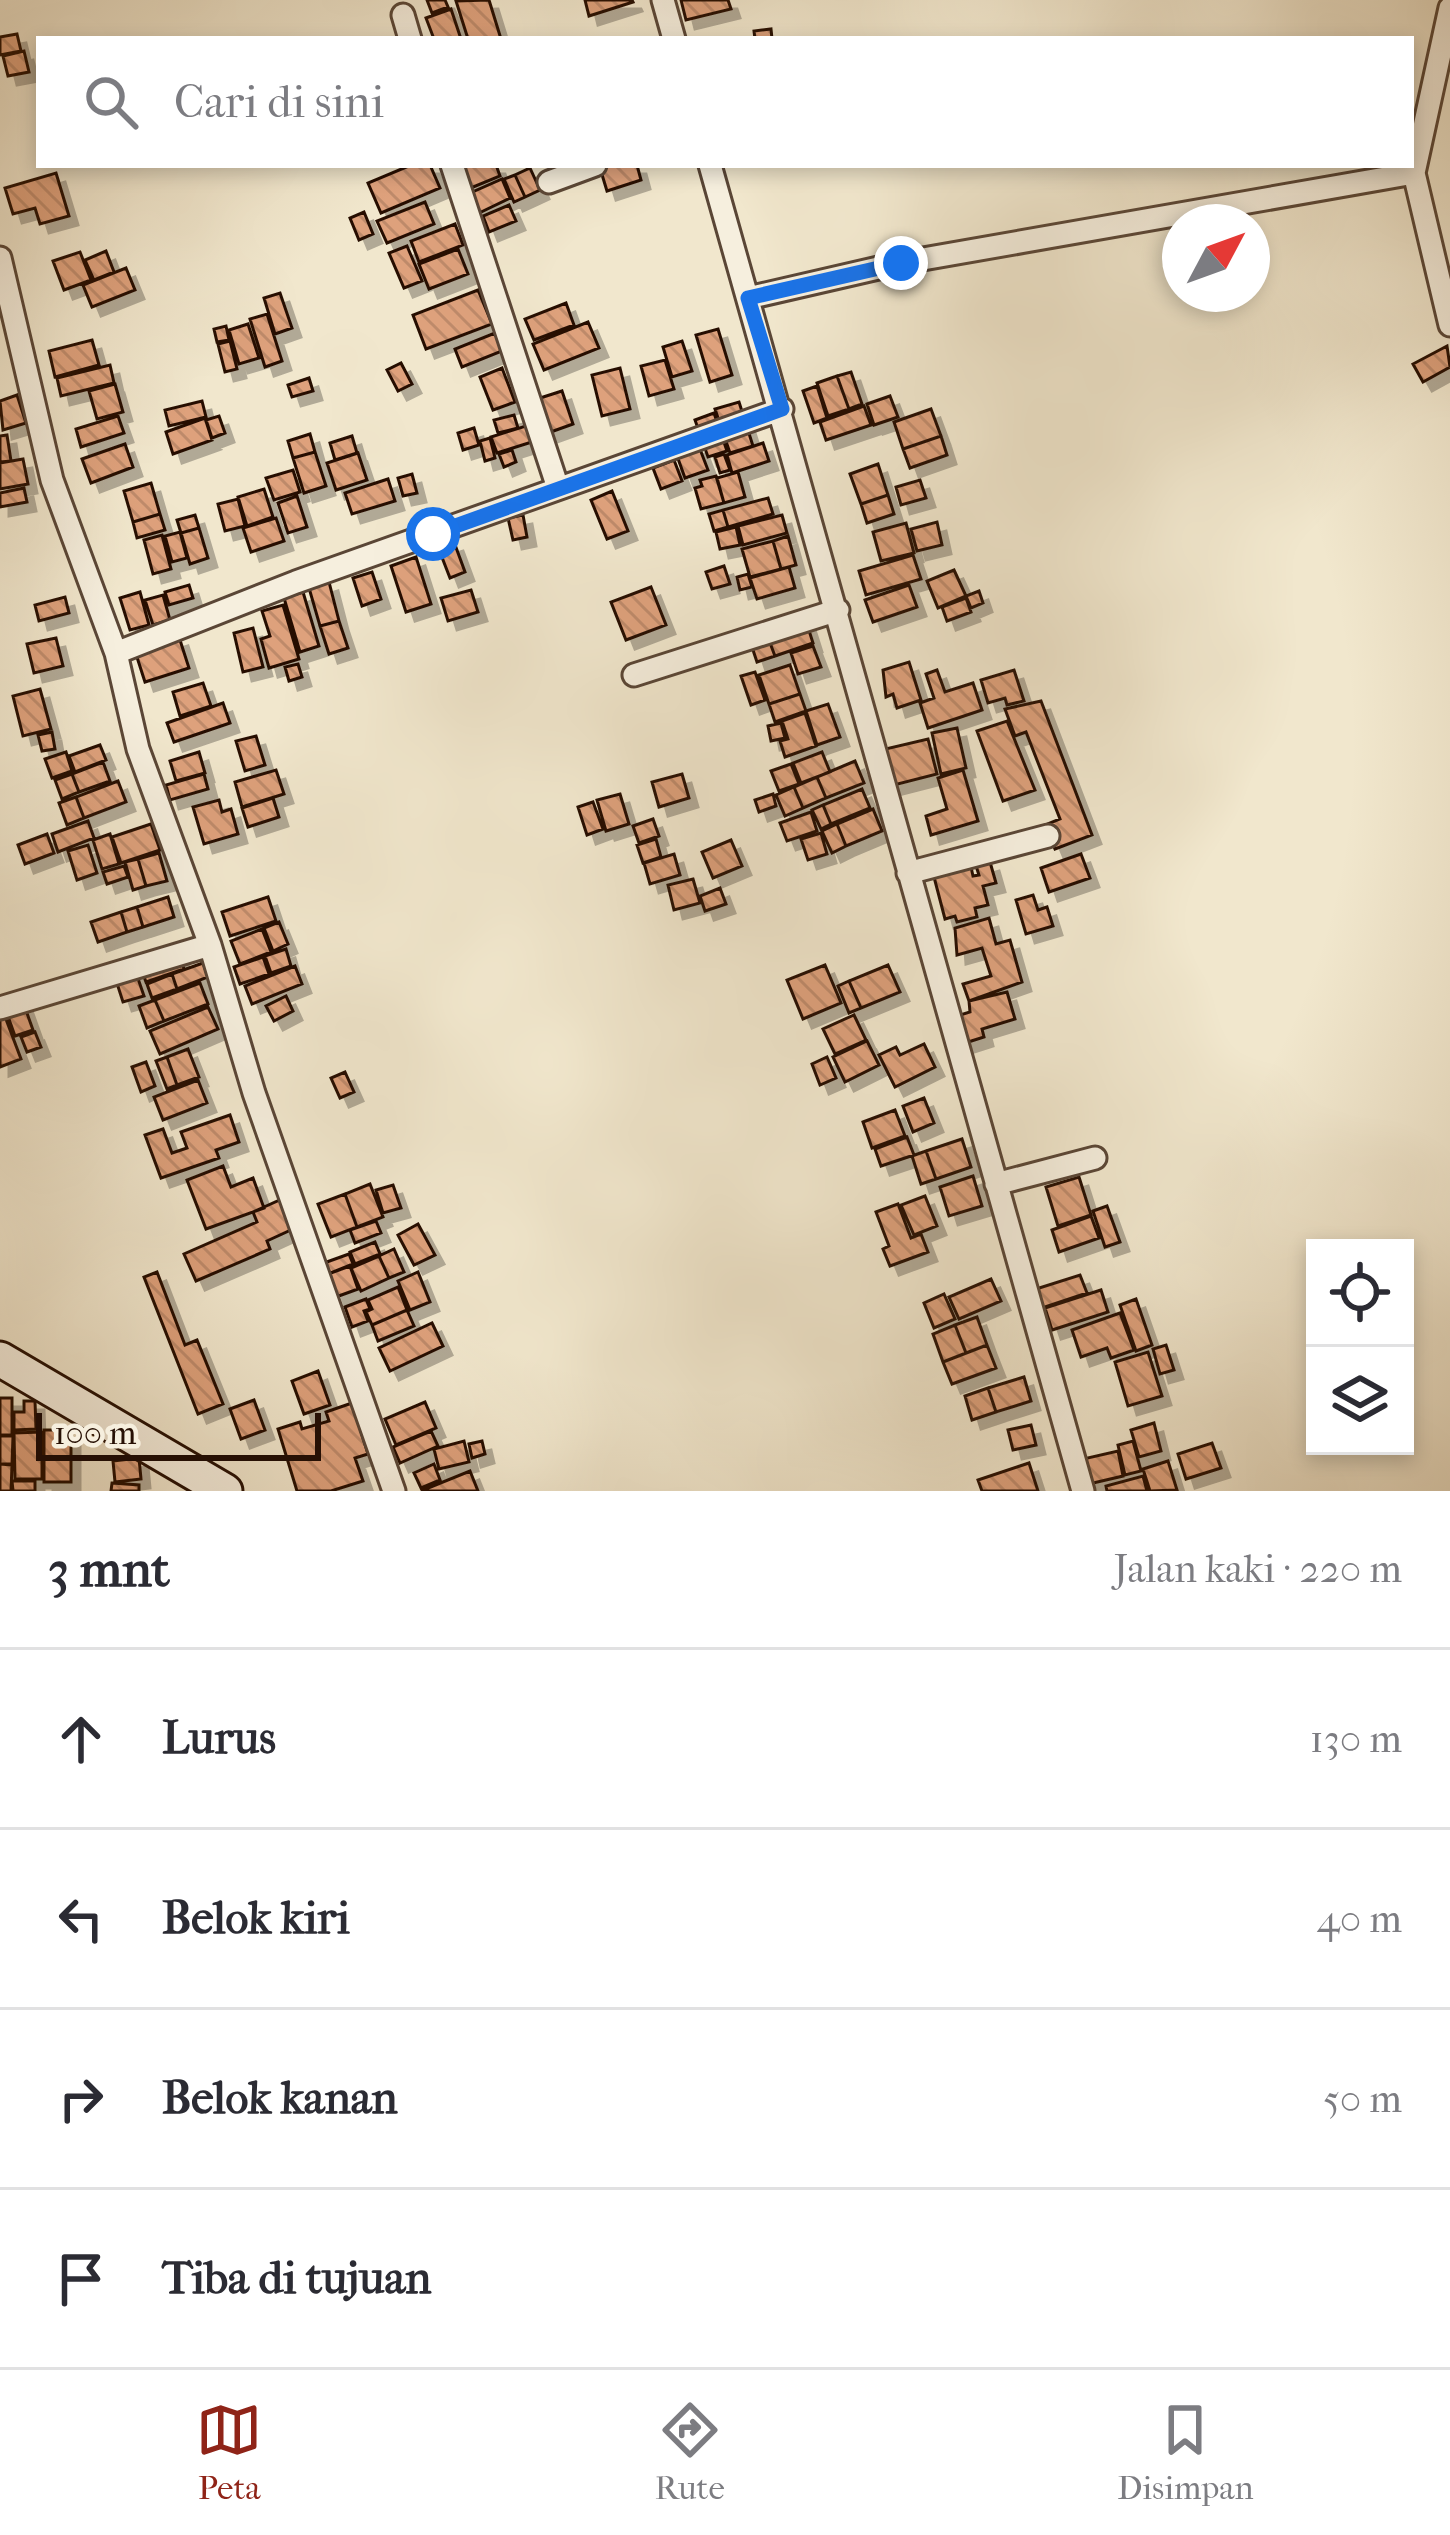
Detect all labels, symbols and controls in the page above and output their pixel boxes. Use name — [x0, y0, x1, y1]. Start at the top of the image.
search box — [36, 36, 1414, 168]
icon: search — [78, 69, 144, 135]
text: Cari di sini — [174, 76, 384, 129]
north arrow — [1162, 204, 1270, 312]
route end — [874, 236, 928, 290]
route start — [406, 507, 460, 561]
map controls — [1306, 1239, 1414, 1455]
button: locate — [1306, 1239, 1414, 1347]
button: layers — [1306, 1347, 1414, 1455]
scale bar — [36, 1407, 321, 1460]
text: 100 m — [54, 1414, 137, 1453]
text: 3 mnt — [48, 1539, 170, 1599]
text: Jalan kaki · 220 m — [1114, 1546, 1402, 1592]
icon: ahead — [48, 1706, 114, 1772]
text: Lurus — [162, 1712, 276, 1765]
text: 130 m — [1310, 1716, 1402, 1762]
icon: left — [48, 1886, 114, 1952]
text: Belok kiri — [162, 1892, 350, 1945]
text: 40 m — [1317, 1896, 1402, 1942]
icon: right — [48, 2066, 114, 2132]
text: Belok kanan — [162, 2072, 398, 2125]
text: 50 m — [1323, 2076, 1402, 2122]
icon: arrive — [48, 2246, 114, 2312]
text: Tiba di tujuan — [162, 2252, 431, 2305]
tab: Peta — [196, 2397, 262, 2508]
tab: Rute — [655, 2397, 725, 2508]
tab: Disimpan — [1117, 2397, 1254, 2508]

